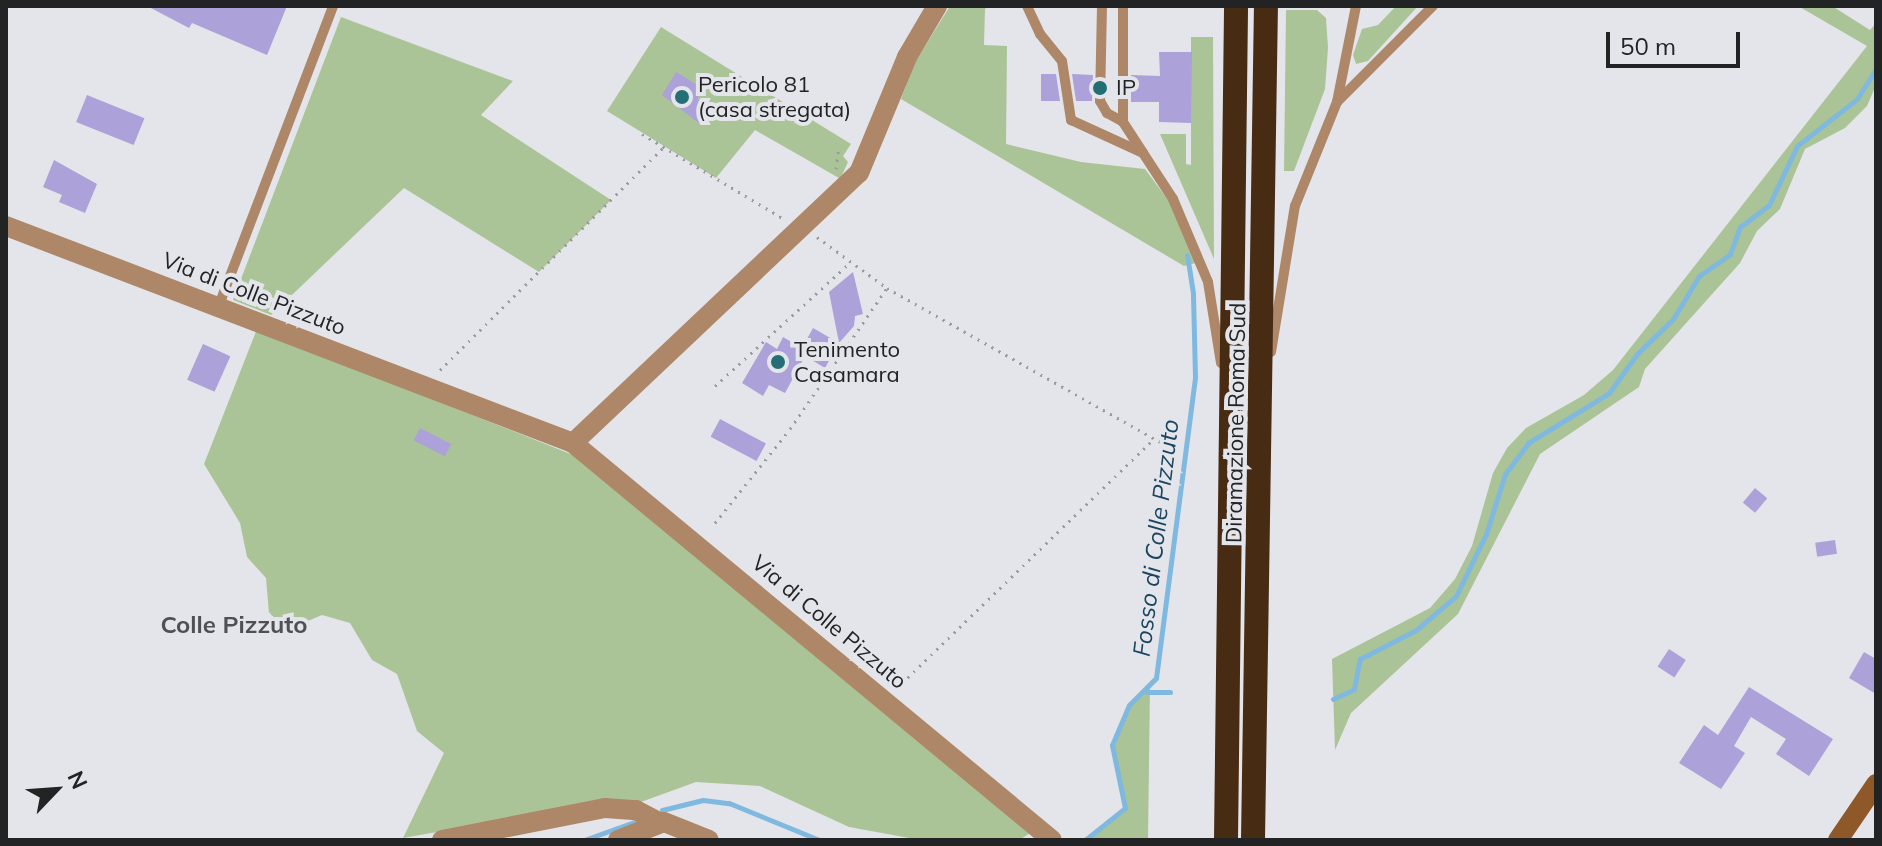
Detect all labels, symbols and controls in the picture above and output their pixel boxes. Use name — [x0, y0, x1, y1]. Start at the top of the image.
scale bar — [1610, 16, 1744, 66]
text: 50 m — [1620, 31, 1676, 61]
place label: Pericolo 81 (casa stregata) — [698, 71, 851, 122]
place label: IP — [1116, 75, 1136, 101]
marker: IP — [1091, 79, 1109, 97]
marker: Pericolo 81 (casa stregata) — [673, 88, 691, 106]
street label: Via di Colle Pizzuto — [159, 247, 349, 341]
street label: Diramazione Roma Sud — [1221, 303, 1251, 543]
place label: Tenimento Casamara — [794, 336, 900, 388]
marker: Tenimento Casamara — [769, 353, 787, 371]
water label: Fosso di Colle Pizzuto — [1127, 418, 1185, 658]
street label: Via di Colle Pizzuto — [746, 550, 912, 694]
district label: Colle Pizzuto — [160, 611, 308, 639]
north arrow — [16, 750, 96, 830]
text: N — [62, 766, 94, 793]

